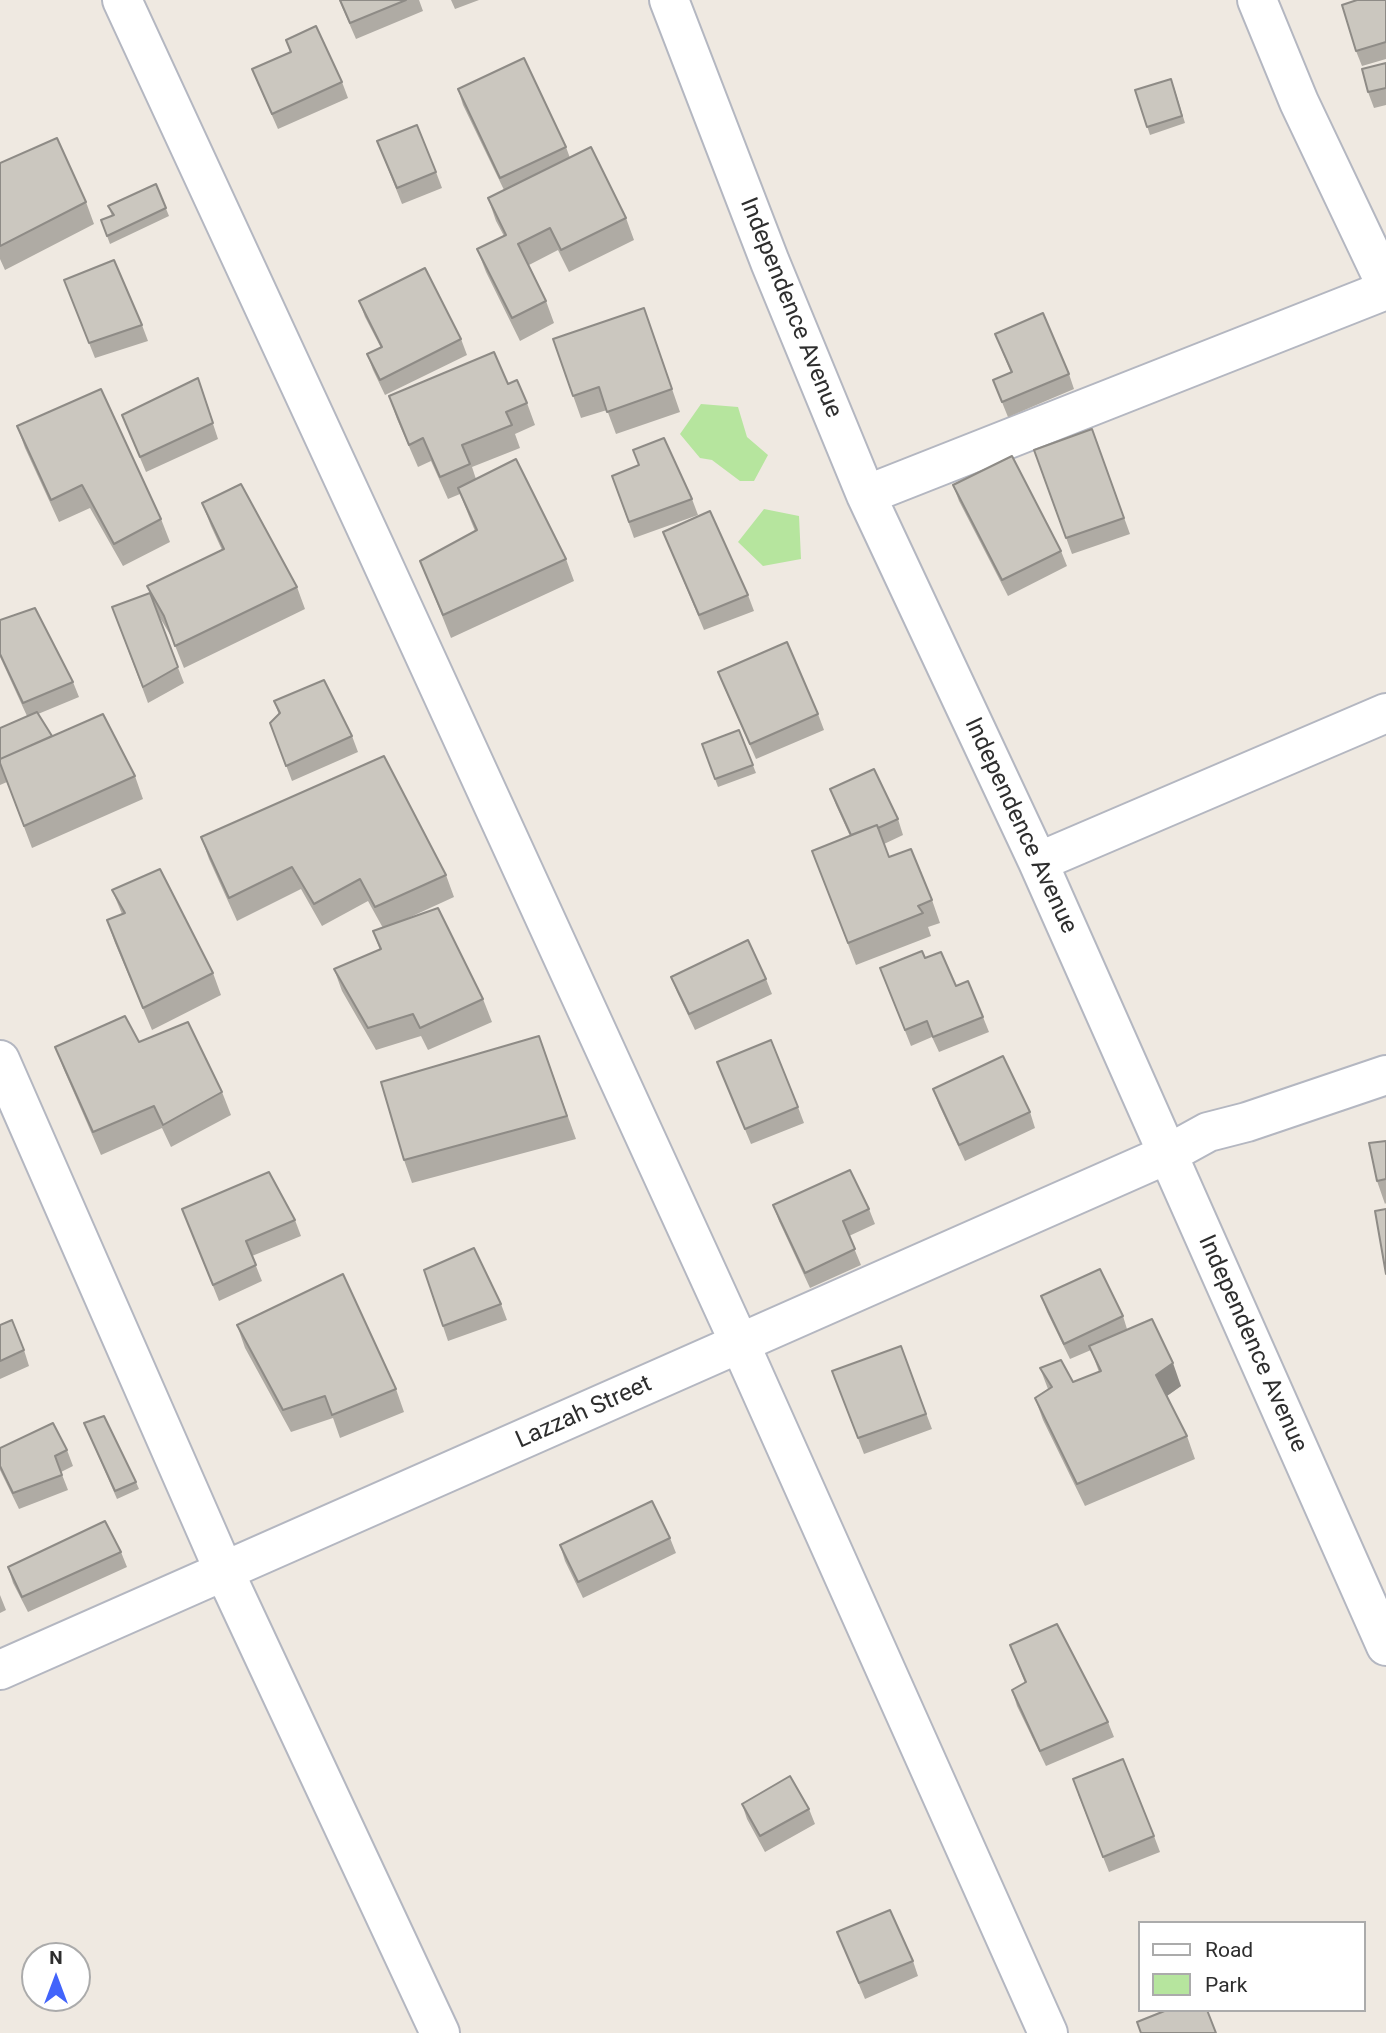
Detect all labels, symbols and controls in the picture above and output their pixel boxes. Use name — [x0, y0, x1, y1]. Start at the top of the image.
street label: Independence Avenue — [733, 194, 847, 422]
street label: Independence Avenue — [957, 714, 1083, 938]
street label: Independence Avenue — [1191, 1231, 1313, 1457]
street label: Lazzah Street — [512, 1370, 656, 1456]
legend — [1138, 1921, 1365, 2012]
text: Road — [1205, 1938, 1253, 1962]
north arrow — [21, 1942, 91, 2012]
text: N — [49, 1946, 63, 1969]
text: Park — [1205, 1973, 1247, 1997]

